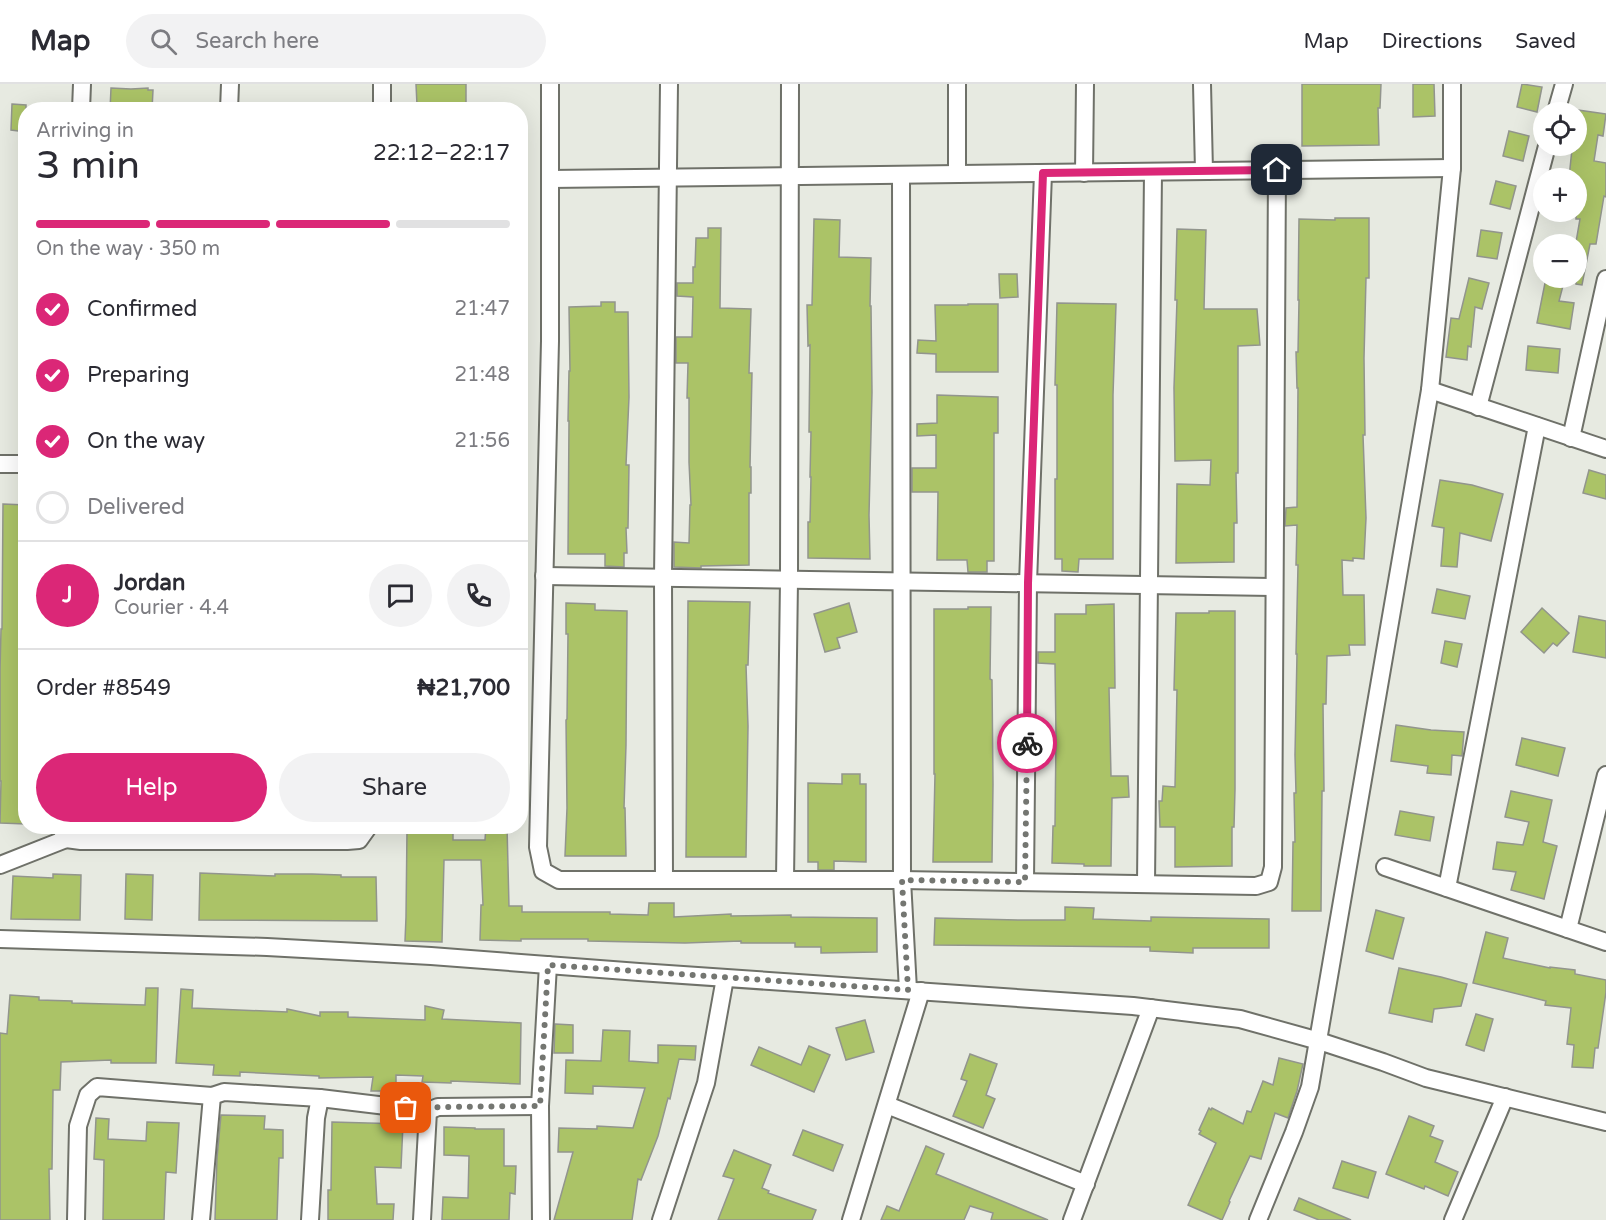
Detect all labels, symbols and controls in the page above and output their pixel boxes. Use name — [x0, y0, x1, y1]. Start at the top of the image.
search box — [126, 14, 546, 68]
text: Map — [30, 24, 90, 58]
icon: search — [147, 25, 180, 58]
text: Search here — [195, 28, 319, 54]
text: Map — [1303, 29, 1349, 54]
text: Directions — [1382, 29, 1482, 54]
text: Saved — [1515, 29, 1576, 54]
map controls — [1533, 102, 1587, 288]
button: locate — [1533, 102, 1587, 156]
text: Arriving in — [36, 119, 134, 143]
text: 22:12–22:17 — [373, 140, 510, 166]
text: 3 min — [36, 142, 140, 189]
pin — [1251, 144, 1302, 195]
icon: home — [1260, 153, 1293, 186]
button: + — [1533, 168, 1587, 222]
button: − — [1533, 234, 1587, 288]
text: On the way · 350 m — [36, 237, 220, 261]
icon: check — [36, 293, 69, 326]
text: Confirmed — [87, 296, 197, 322]
text: 21:47 — [455, 297, 510, 321]
icon: check — [36, 359, 69, 392]
text: Preparing — [87, 362, 190, 388]
text: 21:48 — [455, 363, 510, 387]
icon: check — [36, 425, 69, 458]
text: On the way — [87, 428, 205, 454]
text: 21:56 — [455, 429, 510, 453]
text: Delivered — [87, 494, 185, 520]
button: chat — [369, 564, 432, 627]
button: phone — [447, 564, 510, 627]
text: Jordan — [114, 570, 185, 596]
text: J — [62, 582, 73, 608]
text: Courier · 4.4 — [114, 596, 229, 620]
text: Order #8549 — [36, 675, 171, 701]
text: ₦21,700 — [417, 675, 510, 701]
courier — [997, 713, 1057, 773]
icon: bike — [1011, 727, 1044, 760]
button: Help — [36, 753, 267, 822]
button: Share — [279, 753, 510, 822]
pin — [380, 1082, 431, 1133]
icon: bag — [389, 1091, 422, 1124]

